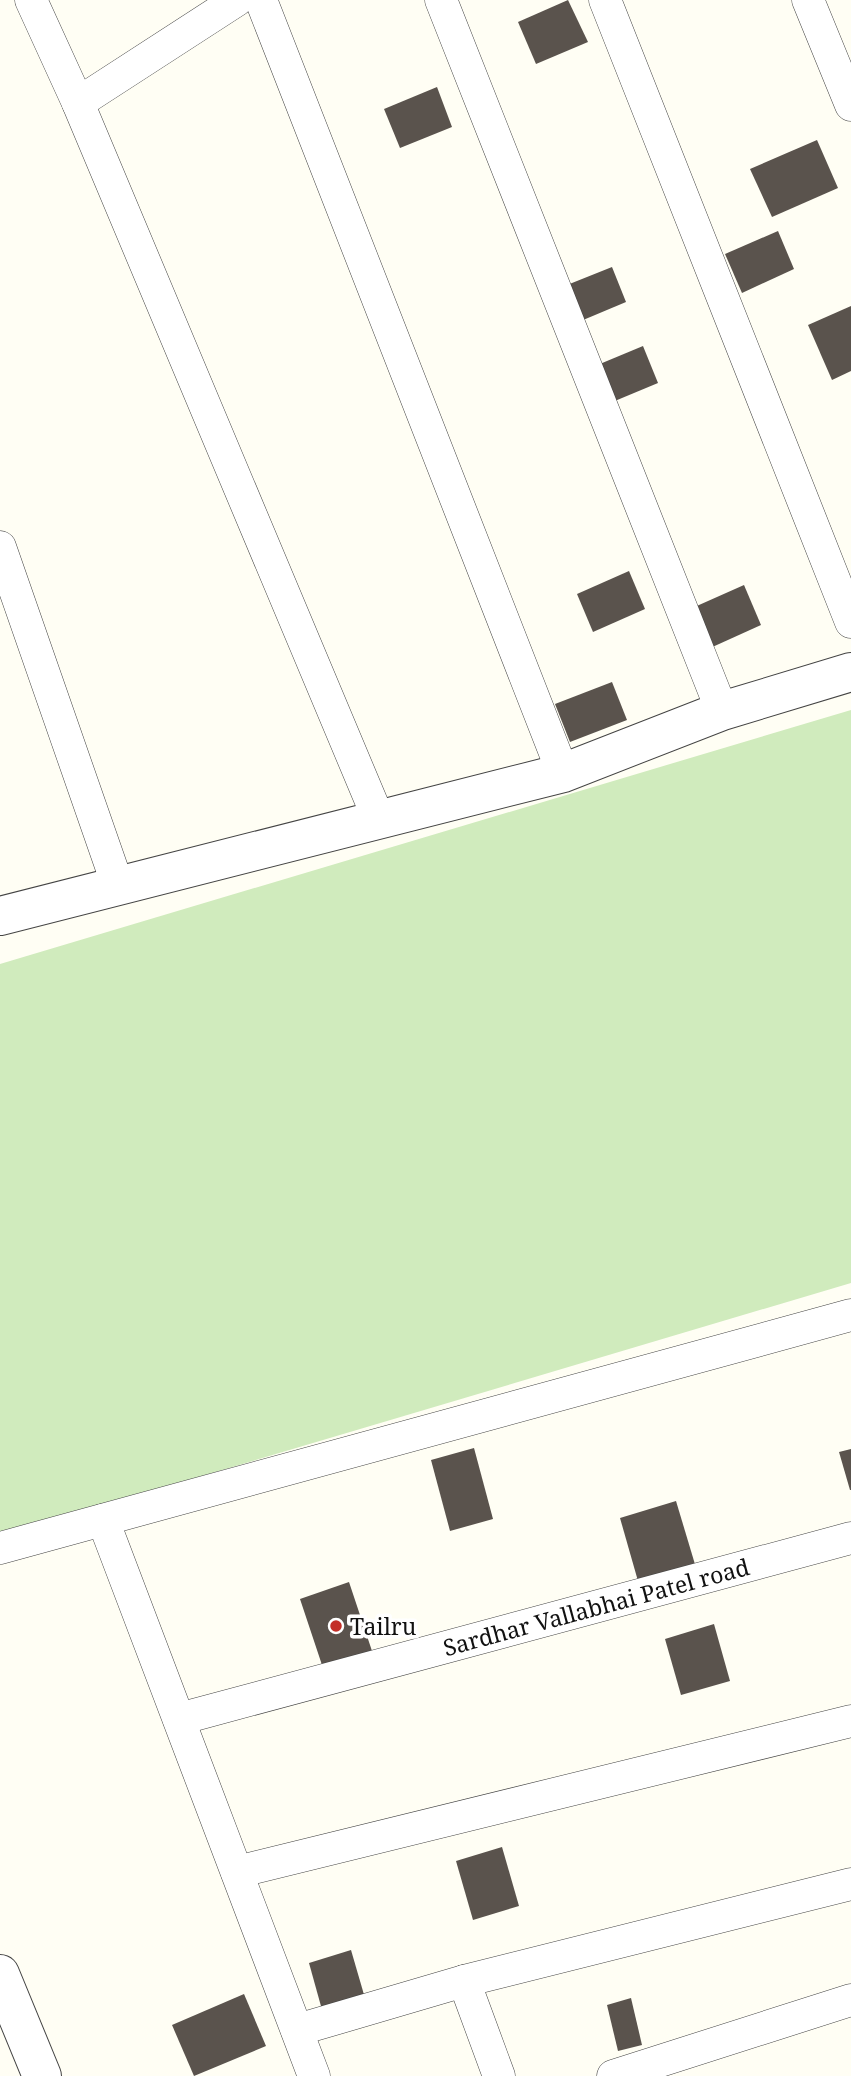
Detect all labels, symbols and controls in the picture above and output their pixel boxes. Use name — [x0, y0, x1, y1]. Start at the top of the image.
street label: Sardhar Vallabhai Patel road — [439, 1550, 753, 1663]
place label: Tailru — [350, 1610, 417, 1642]
marker: Tailru — [328, 1618, 344, 1634]

